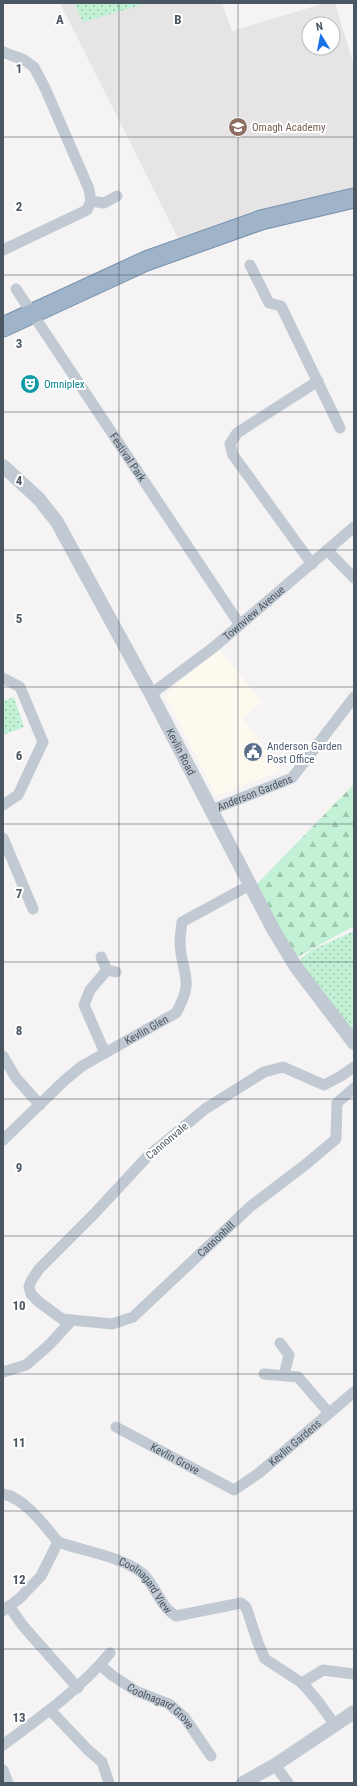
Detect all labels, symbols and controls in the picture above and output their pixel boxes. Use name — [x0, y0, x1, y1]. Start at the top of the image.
text: A — [56, 12, 64, 27]
text: B — [174, 12, 182, 27]
north arrow — [301, 16, 341, 56]
text: N — [315, 20, 324, 34]
text: 1 — [16, 61, 22, 76]
school or university icon: Omagh Academy — [227, 116, 249, 138]
place label: Omagh Academy — [252, 121, 326, 134]
text: 2 — [16, 199, 23, 214]
text: 3 — [16, 336, 22, 351]
theatre icon: Omniplex — [19, 373, 41, 395]
place label: Omniplex — [44, 378, 85, 391]
street label: Festival Park — [107, 430, 149, 484]
text: 4 — [16, 473, 23, 488]
street label: Townview Avenue — [220, 583, 287, 643]
text: 5 — [16, 611, 23, 626]
street label: Kevlin Road — [163, 726, 198, 777]
place label: Anderson Garden Post Office — [267, 740, 342, 766]
public building icon: Anderson Garden Post Office — [242, 741, 264, 763]
text: 6 — [16, 748, 23, 763]
street label: Anderson Gardens — [215, 772, 294, 813]
text: 7 — [16, 886, 23, 901]
street label: Kevlin Glen — [122, 1012, 170, 1047]
text: 8 — [16, 1023, 22, 1038]
street label: Cannonvale — [143, 1120, 191, 1162]
text: 9 — [16, 1160, 22, 1175]
street label: Cannonhill — [195, 1219, 237, 1260]
text: 10 — [12, 1298, 26, 1313]
street label: Kevlin Gardens — [266, 1417, 324, 1468]
text: 11 — [12, 1435, 26, 1450]
street label: Kevlin Grove — [148, 1440, 202, 1477]
street label: Coolnagard View — [117, 1555, 175, 1616]
text: 12 — [12, 1572, 26, 1587]
street label: Coolnagard Grove — [125, 1681, 197, 1731]
text: 13 — [12, 1710, 26, 1725]

